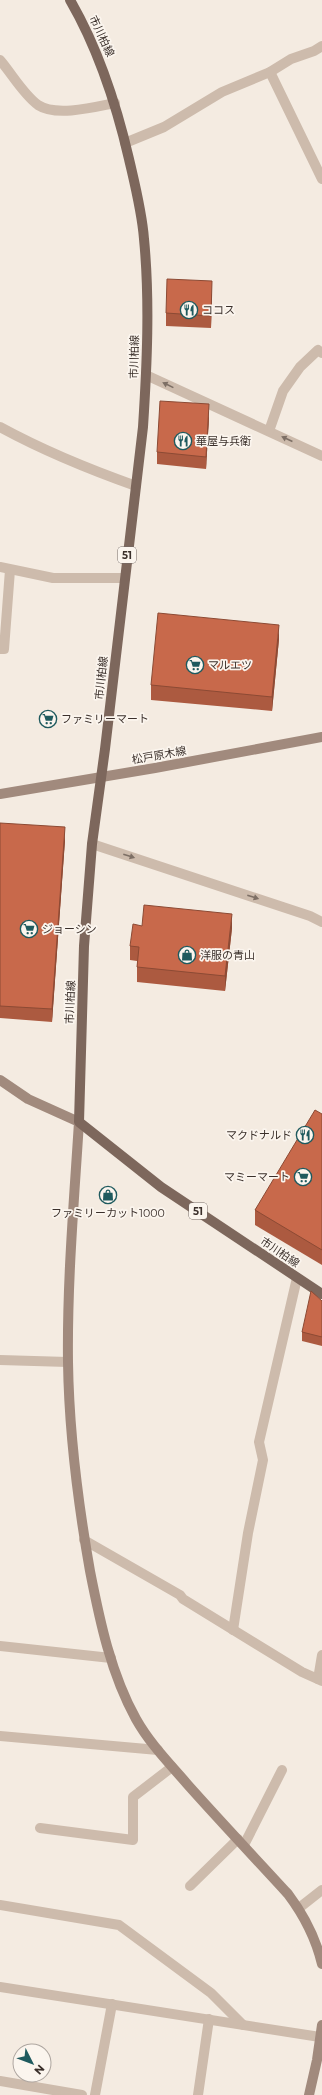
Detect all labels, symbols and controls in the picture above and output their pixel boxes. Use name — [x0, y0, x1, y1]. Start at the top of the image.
street label: 市川柏線 — [86, 13, 118, 59]
restaurant icon: ココス — [179, 300, 199, 320]
place label: ココス — [202, 303, 235, 317]
street label: 市川柏線 — [127, 335, 141, 379]
one-way arrow — [163, 382, 174, 388]
restaurant icon: 華屋与兵衛 — [173, 431, 193, 451]
place label: 華屋与兵衛 — [196, 434, 251, 448]
one-way arrow — [281, 436, 292, 442]
road number: 51 — [118, 547, 136, 563]
street label: 市川柏線 — [92, 655, 110, 701]
supermarket icon: マルエツ — [185, 655, 205, 675]
place label: マルエツ — [208, 658, 252, 672]
supermarket icon: ファミリーマート — [38, 709, 58, 729]
place label: ファミリーマート — [61, 712, 149, 726]
street label: 松戸原木線 — [131, 743, 187, 767]
one-way arrow — [124, 853, 136, 859]
one-way arrow — [247, 894, 259, 900]
supermarket icon: ジョーシン — [19, 919, 39, 939]
place label: ジョーシン — [42, 922, 97, 936]
shop icon: 洋服の青山 — [177, 945, 197, 965]
place label: 洋服の青山 — [200, 948, 255, 962]
street label: 市川柏線 — [62, 980, 78, 1024]
restaurant icon: マクドナルド — [295, 1125, 315, 1145]
place label: マクドナルド — [226, 1128, 292, 1142]
supermarket icon: マミーマート — [293, 1167, 313, 1187]
place label: マミーマート — [224, 1170, 290, 1184]
shop icon: ファミリーカット1000 — [98, 1185, 118, 1205]
road number: 51 — [189, 1203, 207, 1219]
place label: ファミリーカット1000 — [51, 1206, 165, 1220]
street label: 市川柏線 — [258, 1234, 302, 1270]
north arrow — [12, 2043, 52, 2083]
text: N — [31, 2062, 48, 2078]

